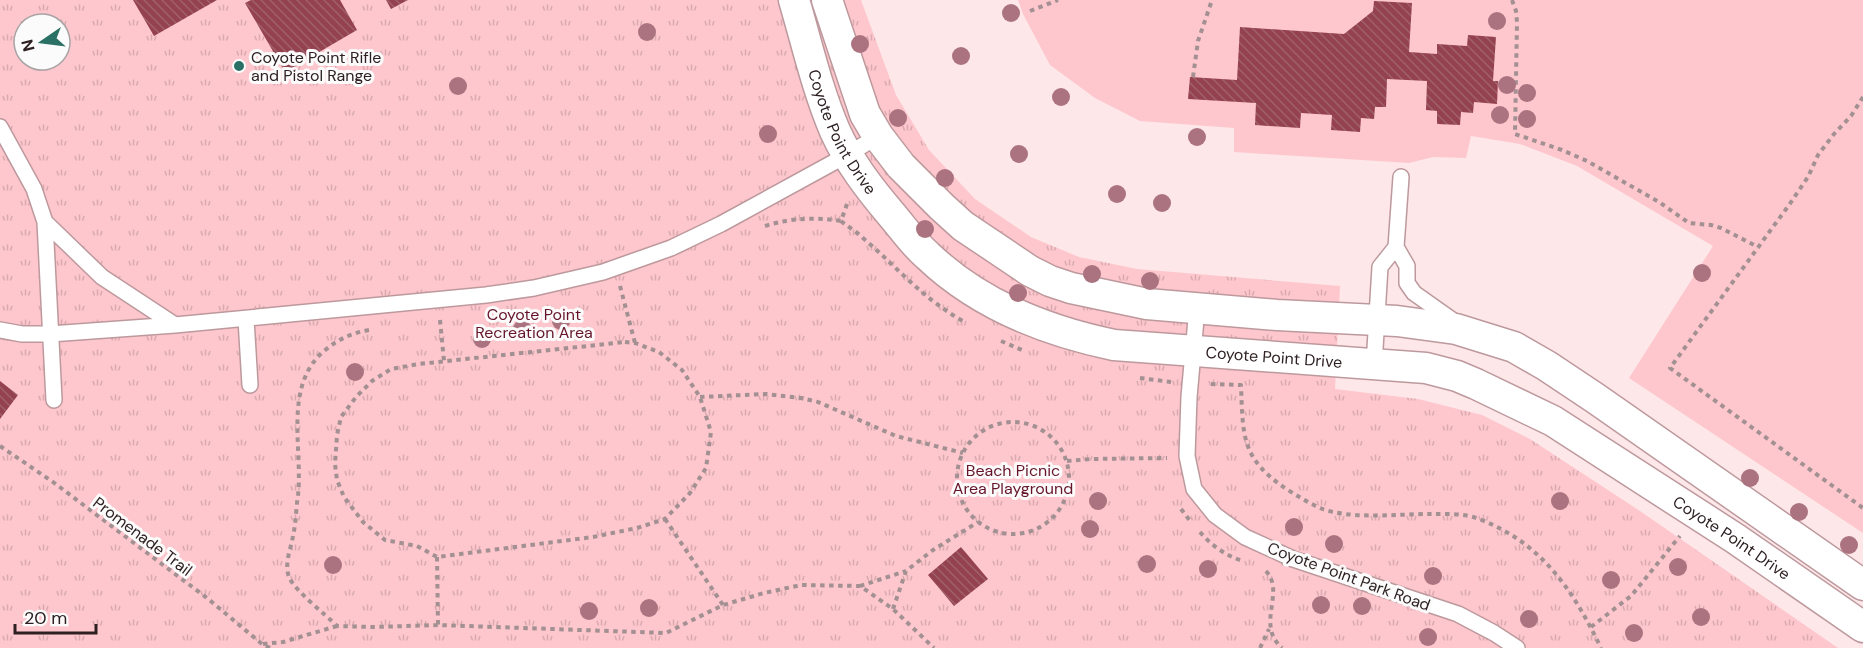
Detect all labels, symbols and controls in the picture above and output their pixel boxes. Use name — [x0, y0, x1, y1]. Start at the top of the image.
north arrow — [12, 12, 72, 72]
text: N — [16, 37, 40, 54]
place label: Coyote Point Rifle and Pistol Range — [251, 47, 381, 86]
marker: Coyote Point Rifle and Pistol Range — [232, 59, 246, 73]
street label: Coyote Point Drive — [803, 67, 881, 199]
park label: Coyote Point Recreation Area — [475, 304, 593, 343]
street label: Coyote Point Drive — [1205, 342, 1343, 373]
park label: Beach Picnic Area Playground — [953, 460, 1073, 499]
street label: Coyote Point Drive — [1669, 491, 1794, 585]
street label: Promenade Trail — [89, 492, 197, 581]
street label: Coyote Point Park Road — [1264, 537, 1433, 616]
scale bar — [15, 597, 96, 635]
text: 20 m — [24, 606, 67, 630]

